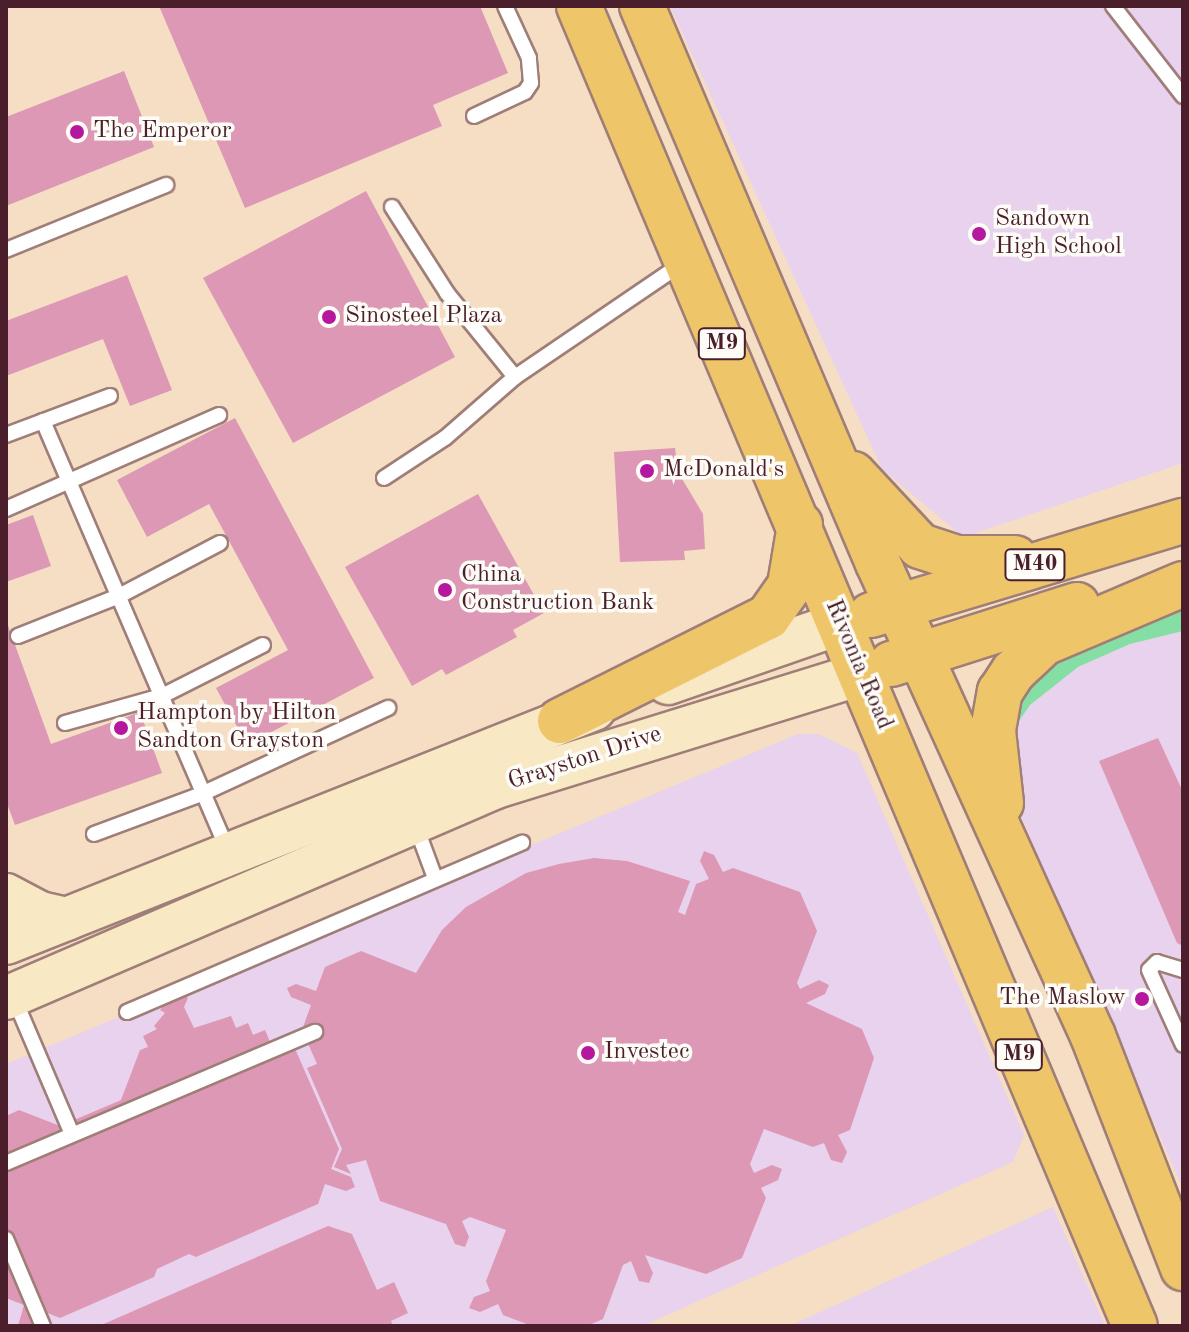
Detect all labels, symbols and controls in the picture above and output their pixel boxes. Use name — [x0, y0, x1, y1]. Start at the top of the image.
place label: The Emperor — [93, 118, 232, 146]
marker: The Emperor — [68, 123, 86, 141]
place label: Sandown High School — [995, 206, 1122, 262]
marker: Sandown High School — [970, 225, 988, 243]
place label: Sinosteel Plaza — [345, 303, 502, 331]
marker: Sinosteel Plaza — [320, 308, 338, 326]
road number: M9 — [696, 326, 748, 362]
place label: McDonald's — [663, 457, 784, 485]
marker: McDonald's — [638, 462, 656, 480]
road number: M40 — [1003, 547, 1067, 583]
place label: China Construction Bank — [461, 562, 654, 618]
marker: China Construction Bank — [436, 581, 454, 599]
street label: Rivonia Road — [818, 596, 898, 734]
place label: Hampton by Hilton Sandton Grayston — [137, 700, 336, 756]
marker: Hampton by Hilton Sandton Grayston — [112, 719, 130, 737]
street label: Grayston Drive — [505, 721, 665, 797]
place label: The Maslow — [999, 985, 1126, 1013]
marker: The Maslow — [1133, 990, 1151, 1008]
road number: M9 — [993, 1037, 1045, 1073]
place label: Investec — [604, 1039, 689, 1067]
marker: Investec — [579, 1044, 597, 1062]

